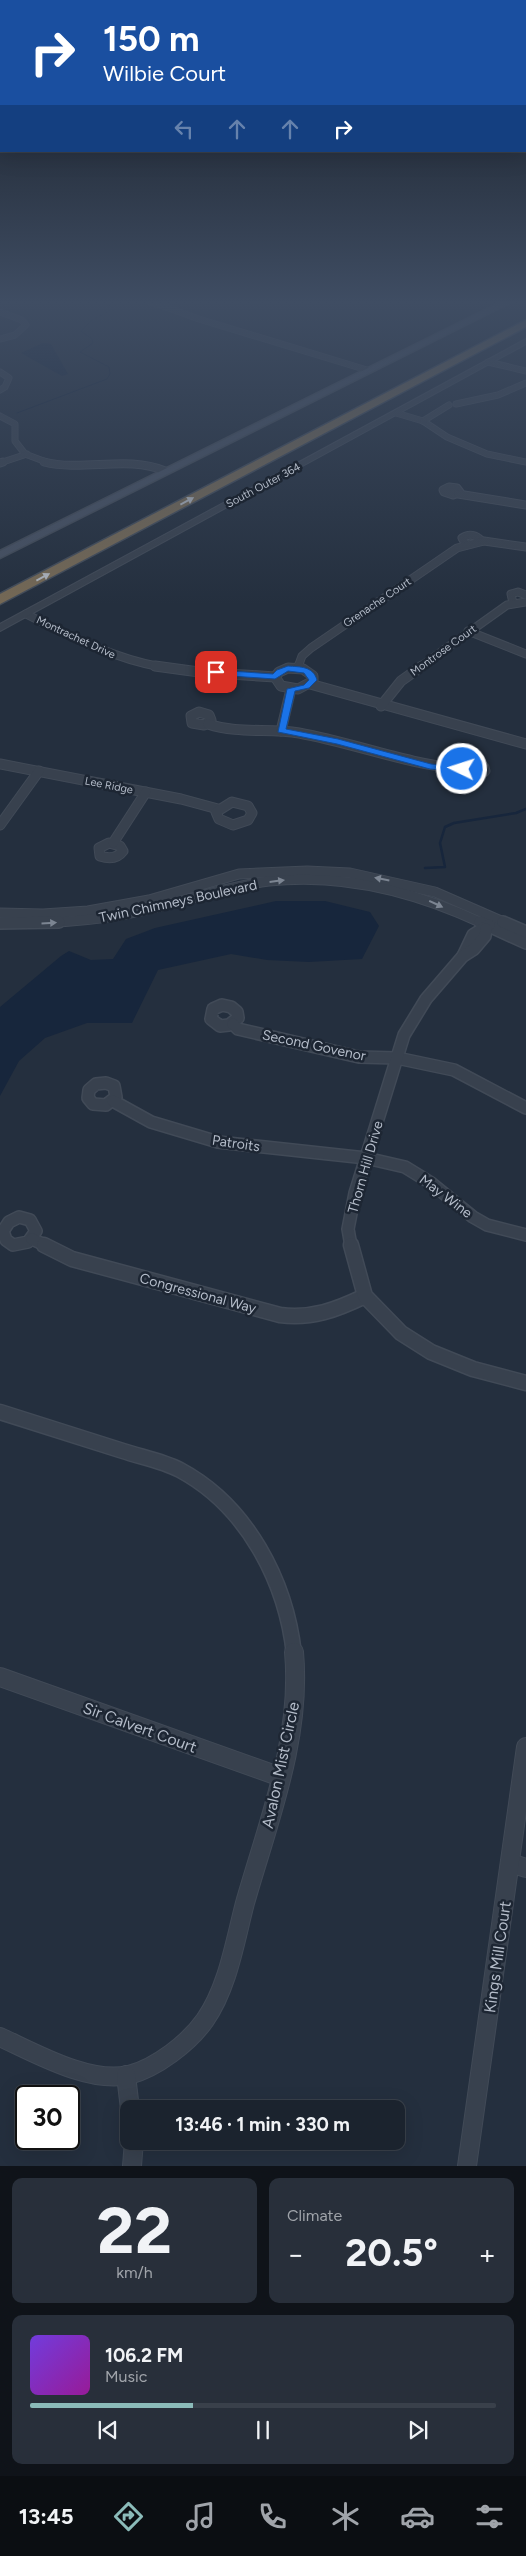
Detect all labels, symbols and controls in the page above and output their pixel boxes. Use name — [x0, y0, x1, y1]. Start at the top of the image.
text: 150 m — [103, 18, 200, 60]
icon: right — [20, 20, 85, 85]
text: Wilbie Court — [103, 60, 226, 87]
icon: left — [170, 115, 198, 143]
icon: ahead — [223, 115, 251, 143]
icon: ahead — [276, 115, 304, 143]
icon: right — [329, 115, 357, 143]
street label: South Outer 364 — [224, 460, 303, 511]
one-way arrow — [180, 497, 194, 505]
one-way arrow — [36, 573, 50, 581]
street label: Grenache Court — [341, 575, 414, 630]
street label: Montrachet Drive — [34, 613, 117, 661]
street label: Montrose Court — [408, 622, 479, 679]
pin — [195, 651, 237, 693]
icon: arrive — [202, 658, 230, 686]
position arrow — [435, 742, 487, 794]
street label: Lee Ridge — [84, 774, 134, 797]
one-way arrow — [374, 875, 390, 883]
street label: Twin Chimneys Boulevard — [98, 876, 259, 927]
one-way arrow — [269, 877, 285, 885]
one-way arrow — [429, 900, 443, 908]
one-way arrow — [41, 919, 57, 927]
street label: Second Govenor — [261, 1026, 367, 1065]
street label: Thorn Hill Drive — [344, 1119, 387, 1215]
street label: Patroits — [211, 1132, 261, 1155]
street label: May Wine — [416, 1171, 476, 1222]
street label: Congressional Way — [138, 1270, 259, 1317]
street label: Sir Calvert Court — [80, 1698, 199, 1757]
street label: Avalon Mist Circle — [258, 1700, 303, 1830]
street label: Kings Mill Court — [480, 1900, 515, 2014]
speed limit sign: 30 — [15, 2085, 80, 2150]
text: 13:46 · 1 min · 330 m — [175, 2113, 350, 2136]
text: 22 — [97, 2191, 172, 2269]
text: Climate — [287, 2206, 342, 2225]
text: 20.5° — [345, 2230, 438, 2276]
text: − — [287, 2237, 304, 2271]
text: + — [479, 2237, 496, 2271]
text: km/h — [116, 2263, 153, 2282]
text: 106.2 FM — [105, 2344, 183, 2367]
text: Music — [105, 2367, 147, 2386]
icon: previous — [94, 2416, 122, 2444]
icon: pause — [249, 2416, 277, 2444]
icon: next — [404, 2416, 432, 2444]
icon: directions — [111, 2499, 146, 2534]
icon: music — [183, 2499, 218, 2534]
icon: phone — [255, 2499, 290, 2534]
icon: climate — [328, 2499, 363, 2534]
icon: car — [400, 2499, 435, 2534]
icon: filters — [472, 2499, 507, 2534]
text: 13:45 — [19, 2503, 74, 2530]

